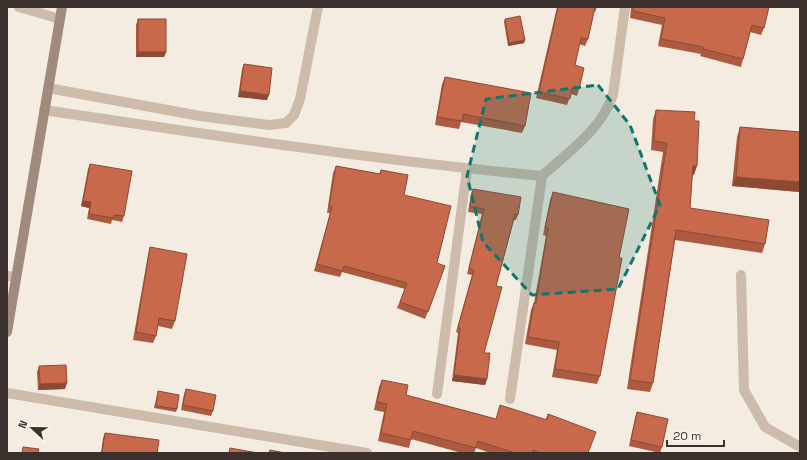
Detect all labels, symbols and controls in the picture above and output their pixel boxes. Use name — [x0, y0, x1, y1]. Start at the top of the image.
north arrow — [12, 408, 52, 448]
text: N — [15, 418, 31, 430]
scale bar — [667, 422, 724, 448]
text: 20 m — [673, 428, 701, 444]

